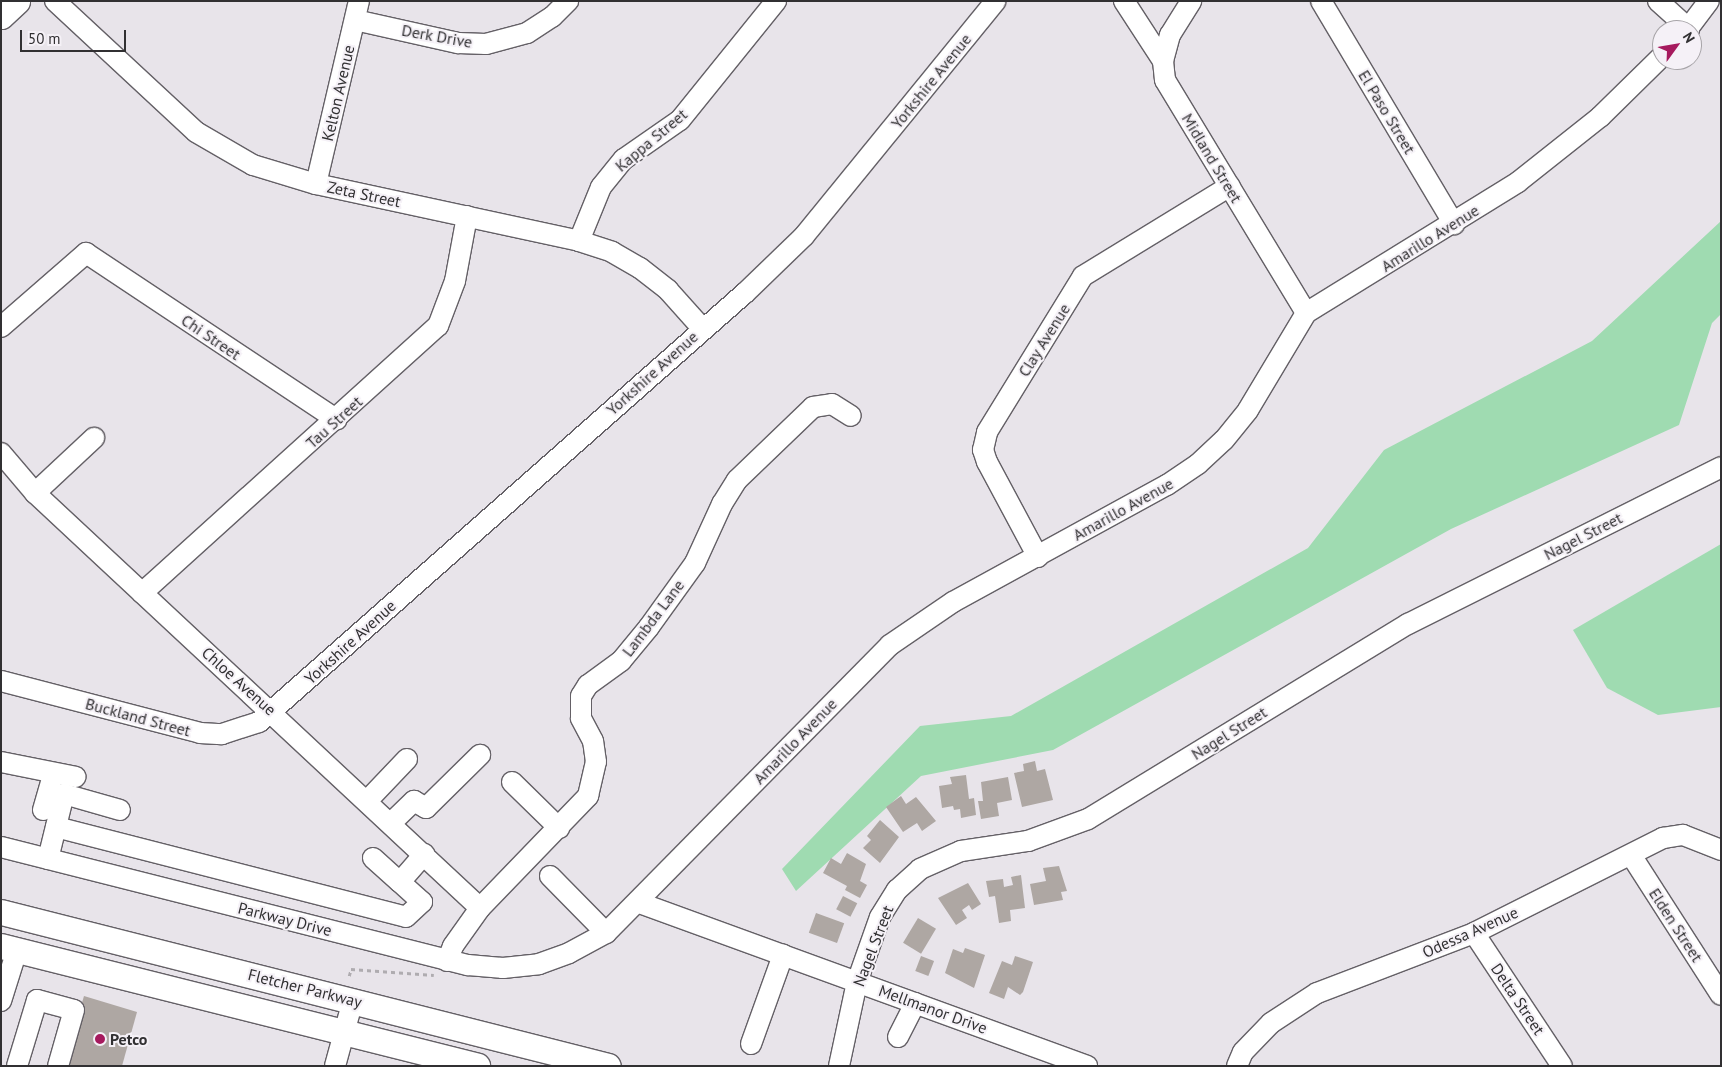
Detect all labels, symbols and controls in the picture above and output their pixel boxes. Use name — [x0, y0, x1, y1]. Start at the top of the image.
scale bar — [22, 20, 129, 52]
street label: Derk Drive — [400, 20, 474, 52]
north arrow — [1652, 20, 1702, 70]
text: 50 m — [28, 29, 61, 48]
text: N — [1679, 29, 1699, 46]
street label: Yorkshire Avenue — [887, 30, 975, 132]
street label: Kelton Avenue — [318, 43, 358, 143]
street label: El Paso Street — [1354, 67, 1420, 157]
street label: Kappa Street — [611, 104, 691, 176]
street label: Midland Street — [1178, 110, 1246, 206]
street label: Zeta Street — [326, 177, 402, 211]
street label: Amarillo Avenue — [1377, 200, 1483, 276]
street label: Clay Avenue — [1014, 300, 1074, 380]
street label: Chi Street — [178, 310, 244, 364]
street label: Yorkshire Avenue — [602, 327, 702, 419]
street label: Tau Street — [302, 392, 366, 452]
street label: Amarillo Avenue — [1069, 473, 1177, 545]
street label: Nagel Street — [1541, 508, 1625, 564]
street label: Lambda Lane — [618, 576, 688, 660]
street label: Yorkshire Avenue — [300, 596, 400, 688]
street label: Chloe Avenue — [198, 643, 280, 719]
street label: Buckland Street — [83, 694, 193, 740]
street label: Amarillo Avenue — [749, 694, 841, 788]
street label: Nagel Street — [1188, 702, 1270, 764]
street label: Elden Street — [1645, 885, 1707, 965]
street label: Parkway Drive — [236, 898, 334, 940]
street label: Odessa Avenue — [1419, 902, 1521, 962]
street label: Nagel Street — [849, 903, 897, 989]
street label: Delta Street — [1487, 960, 1549, 1038]
street label: Fletcher Parkway — [246, 965, 364, 1011]
street label: Mellmanor Drive — [876, 980, 990, 1038]
place label: Petco — [110, 1029, 147, 1049]
marker: Petco — [94, 1033, 106, 1045]

